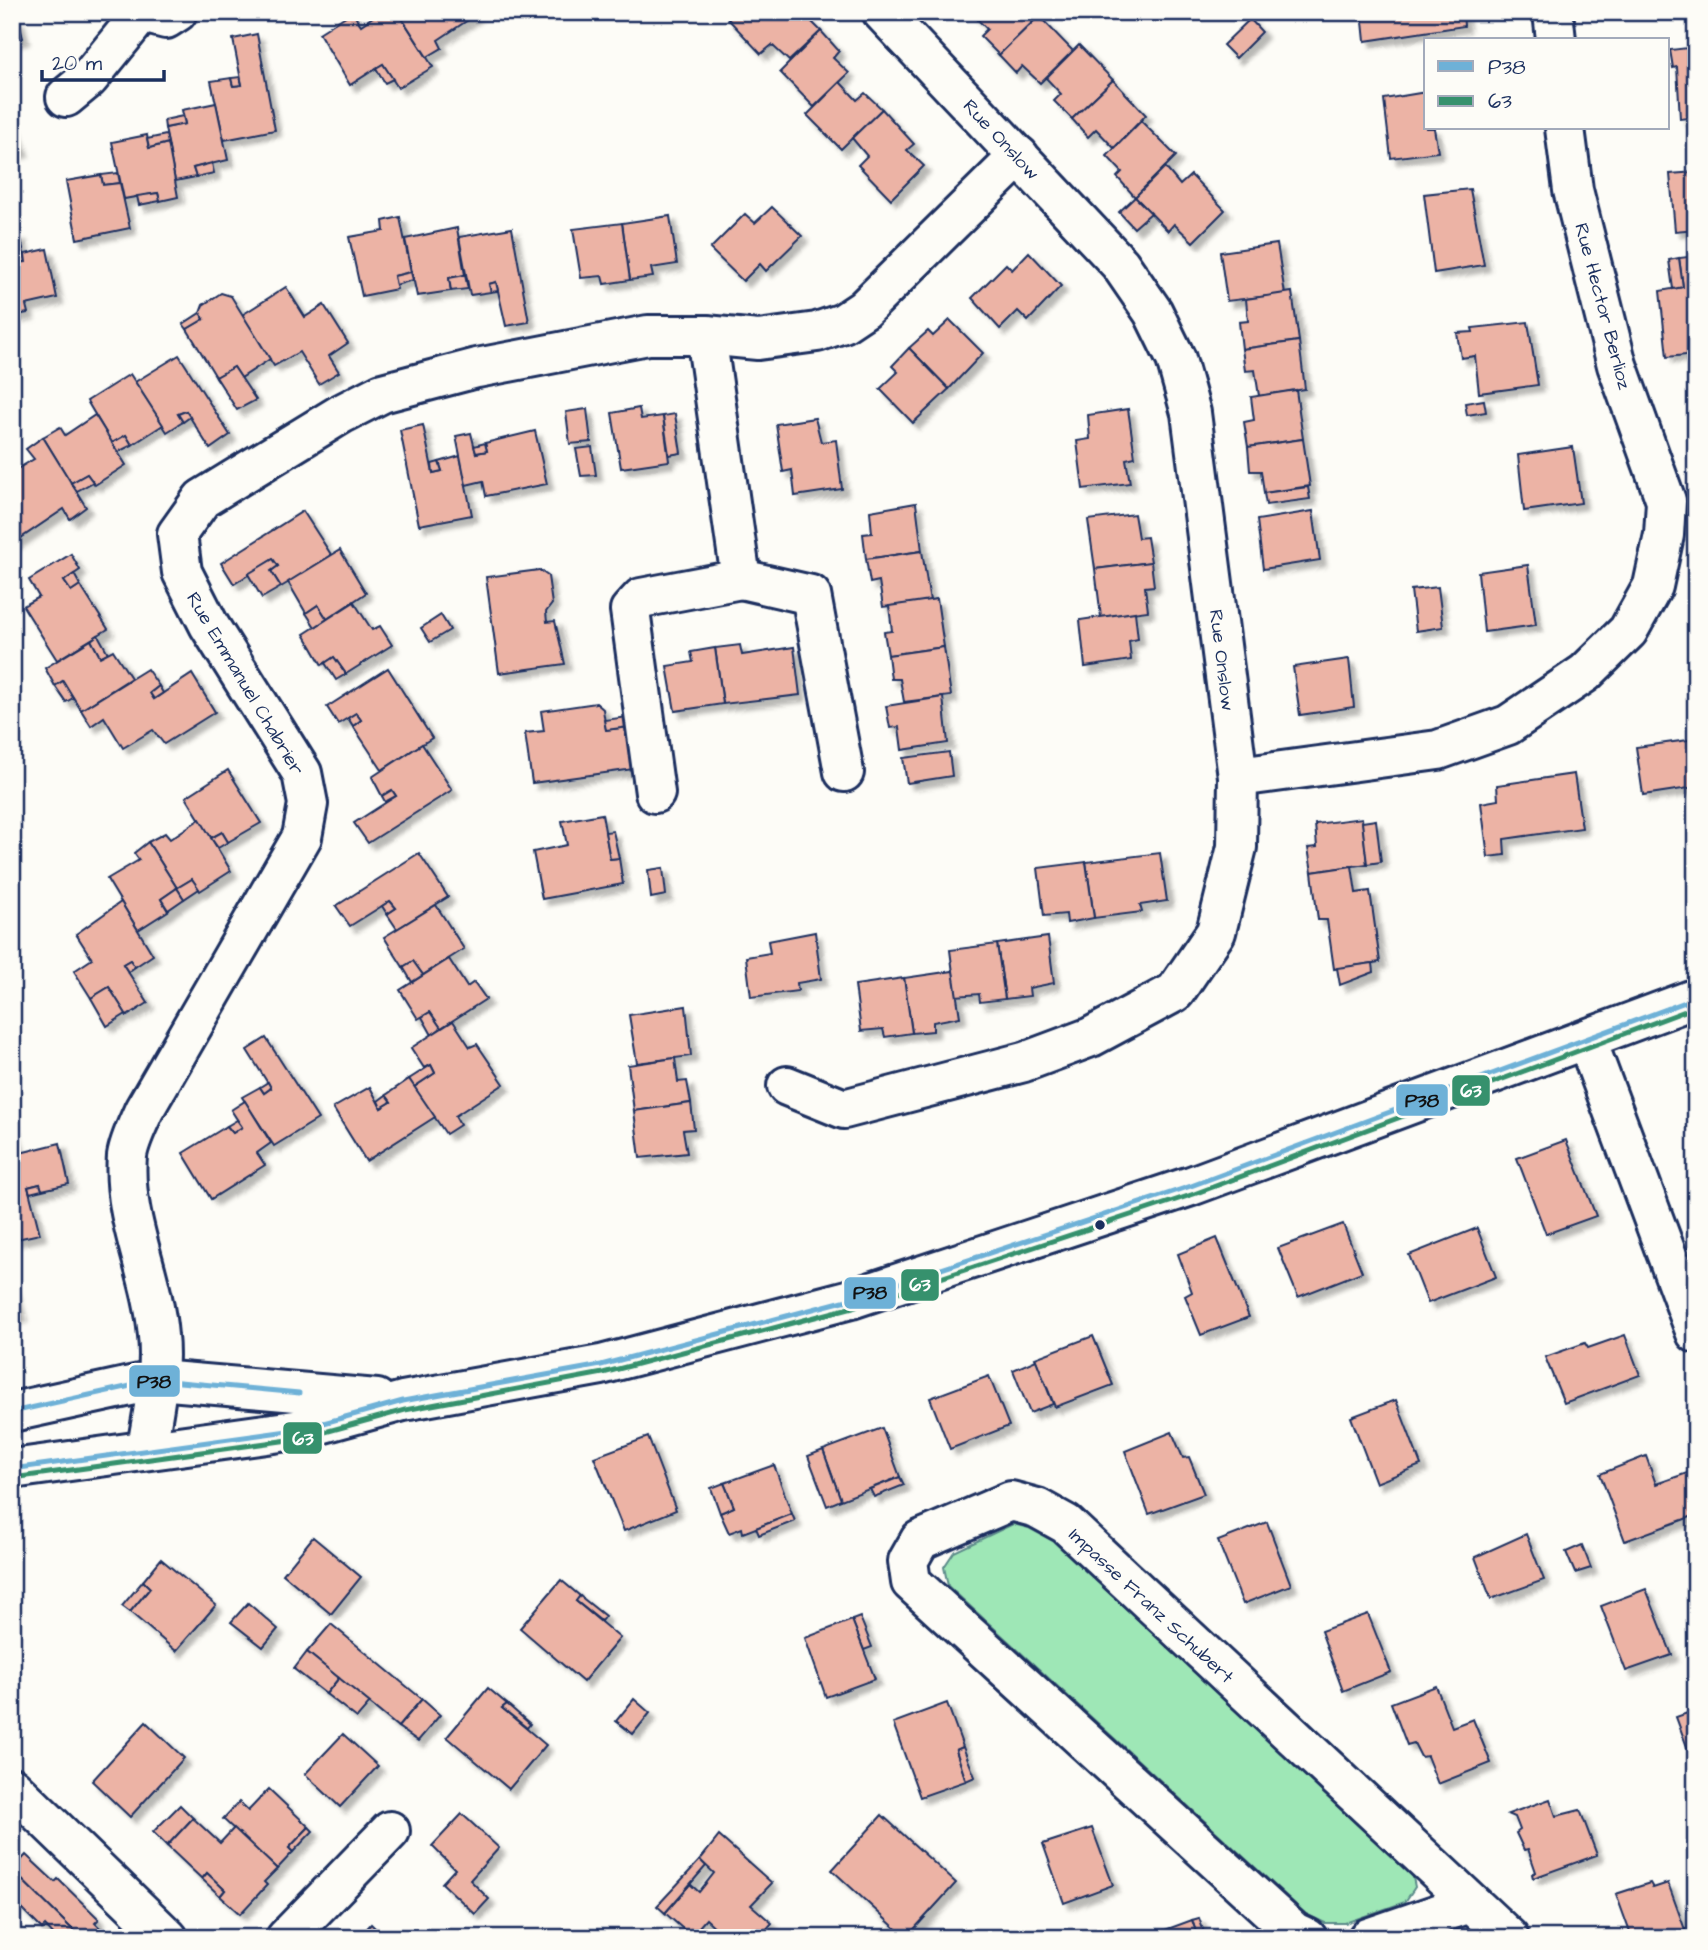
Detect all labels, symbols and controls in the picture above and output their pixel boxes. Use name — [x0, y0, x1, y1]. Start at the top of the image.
scale bar — [42, 38, 164, 82]
legend — [1424, 38, 1670, 130]
text: 20 m — [52, 49, 103, 78]
text: P38 — [1488, 53, 1526, 82]
text: 63 — [1488, 87, 1512, 116]
street label: Rue Onslow — [956, 94, 1046, 186]
street label: Rue Hector Berlioz — [1567, 220, 1638, 393]
street label: Rue Emmanuel Chabrier — [179, 587, 310, 781]
street label: Rue Onslow — [1202, 608, 1241, 712]
line badge: 63 — [1451, 1074, 1491, 1107]
text: 63 — [1460, 1078, 1482, 1105]
line badge: P38 — [1395, 1083, 1449, 1117]
text: P38 — [1405, 1088, 1440, 1115]
unlabelled marker — [1093, 1218, 1107, 1232]
line badge: 63 — [900, 1268, 940, 1302]
text: 63 — [909, 1272, 931, 1299]
line badge: P38 — [843, 1276, 897, 1310]
text: P38 — [853, 1280, 888, 1307]
line badge: P38 — [128, 1364, 181, 1398]
text: P38 — [137, 1369, 172, 1396]
line badge: 63 — [282, 1421, 323, 1455]
text: 63 — [292, 1426, 314, 1453]
street label: Impasse Franz Schubert — [1062, 1522, 1240, 1690]

